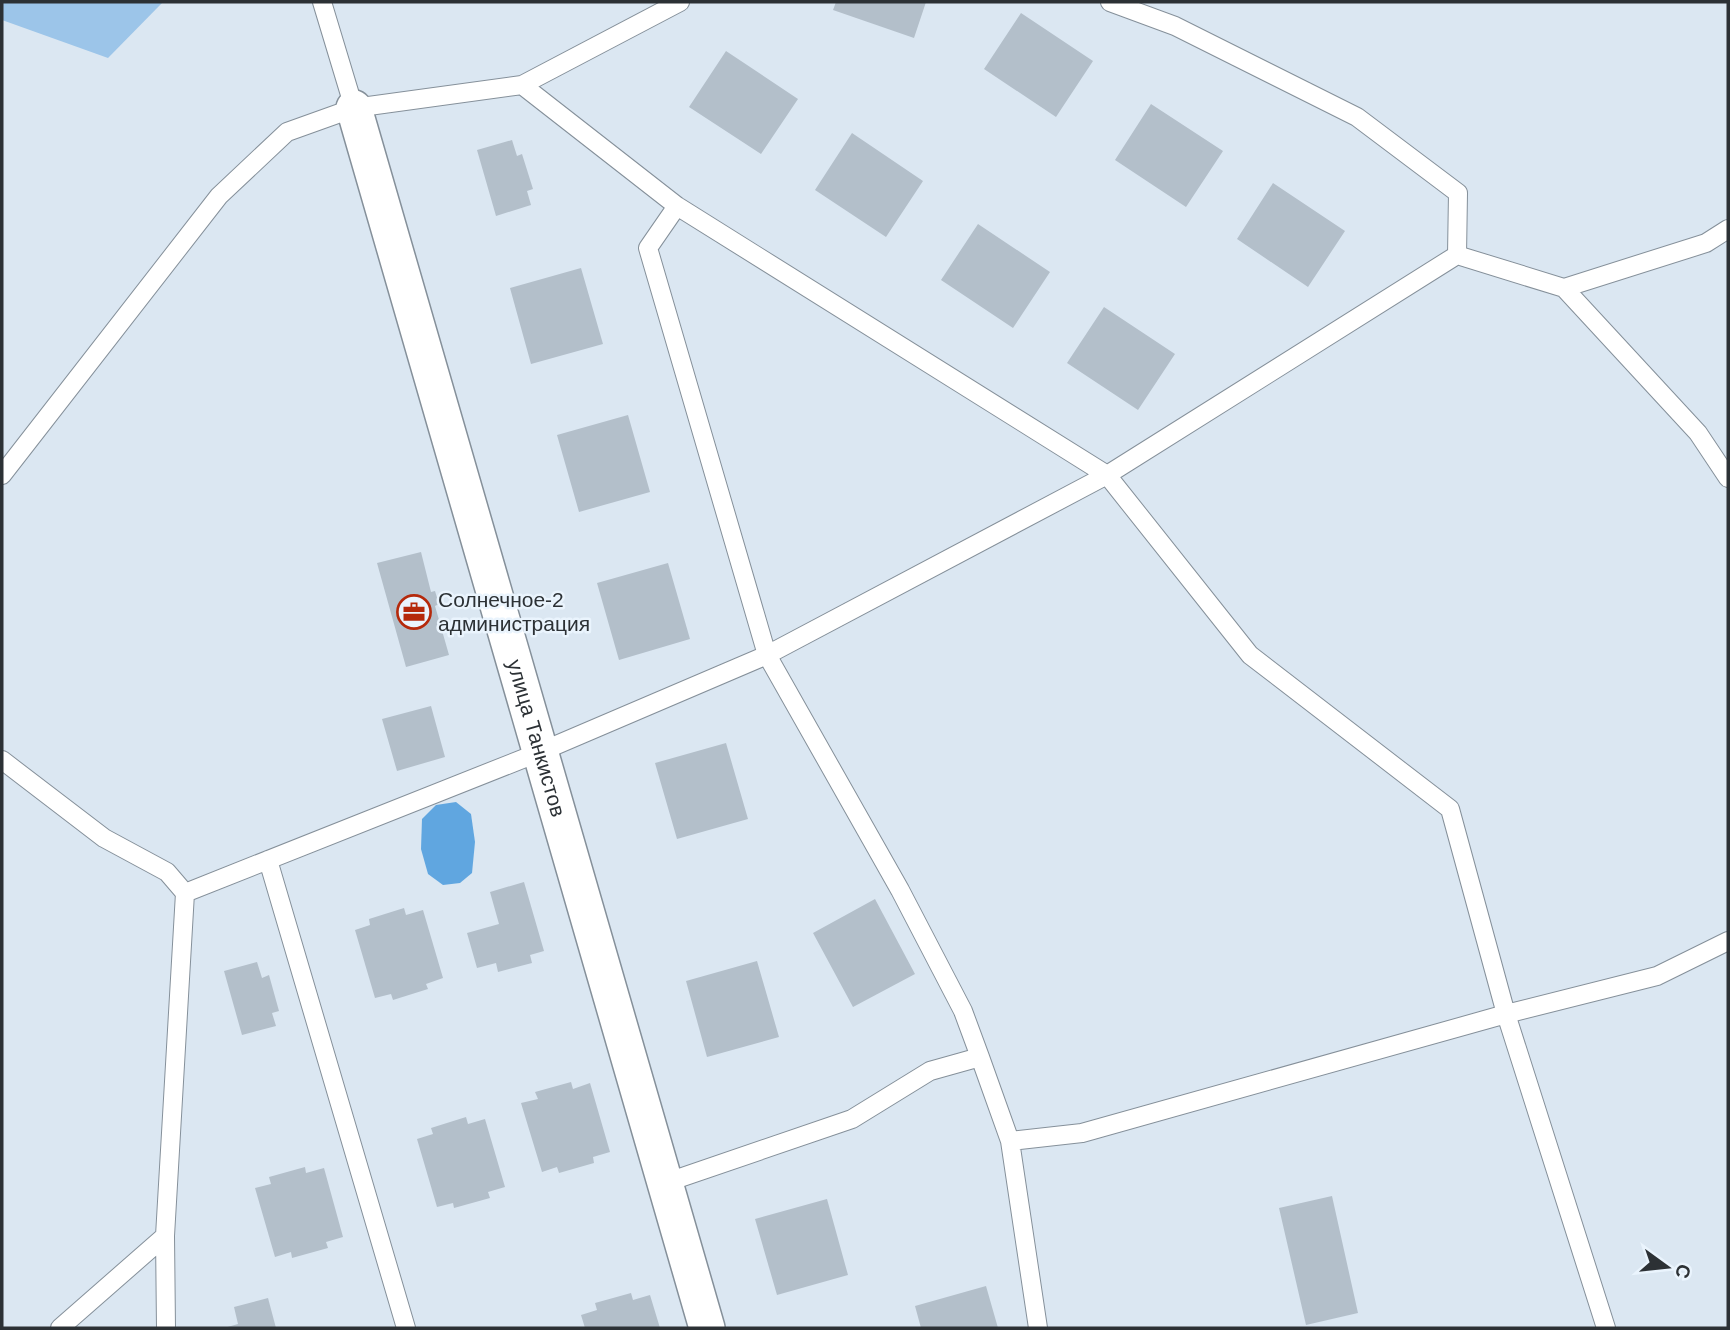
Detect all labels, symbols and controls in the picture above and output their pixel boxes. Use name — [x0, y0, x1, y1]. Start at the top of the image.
place label: Солнечное-2 администрация — [438, 588, 590, 635]
office icon: Солнечное-2 администрация — [395, 593, 433, 631]
street label: улица Танкистов — [503, 657, 570, 819]
north arrow — [1632, 1232, 1702, 1302]
text: С — [1671, 1262, 1695, 1281]

